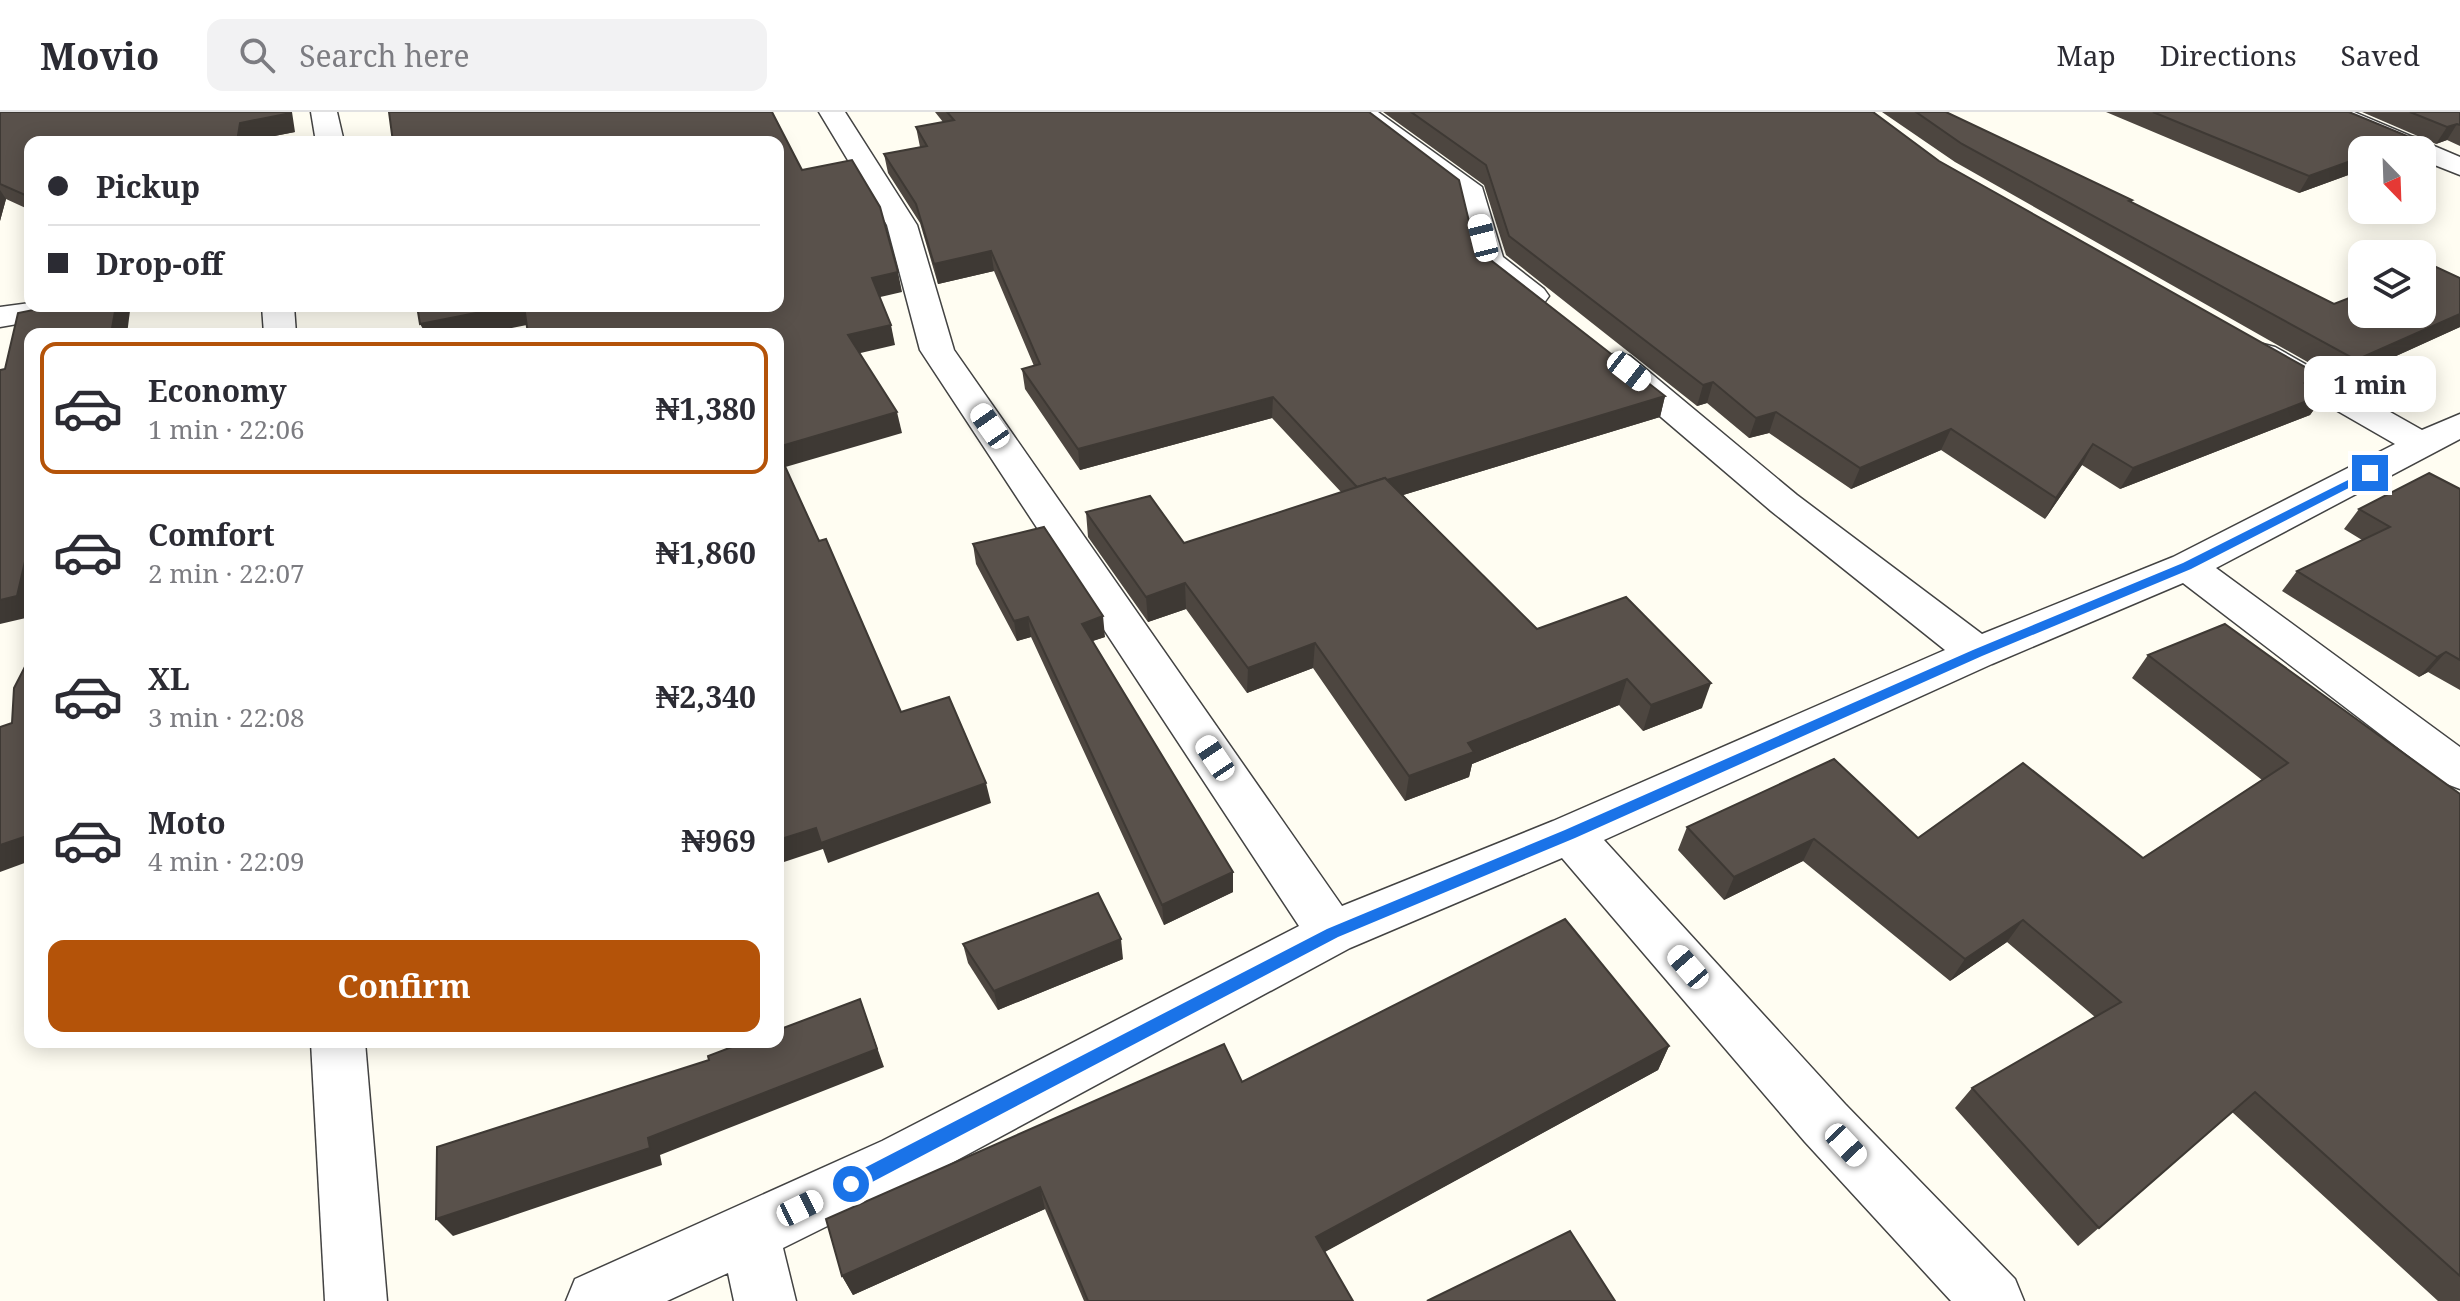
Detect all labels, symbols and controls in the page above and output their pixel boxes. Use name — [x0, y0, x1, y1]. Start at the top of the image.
search box — [207, 19, 767, 91]
text: Movio — [40, 29, 159, 81]
icon: search — [235, 33, 279, 77]
text: Search here — [299, 35, 470, 76]
text: Map — [2056, 36, 2116, 74]
text: Directions — [2160, 36, 2297, 74]
text: Saved — [2341, 36, 2420, 74]
north arrow — [2348, 136, 2436, 224]
map controls — [2348, 136, 2436, 328]
text: Pickup — [96, 166, 200, 207]
car — [1466, 212, 1500, 264]
button: layers — [2348, 240, 2436, 328]
text: Drop-off — [96, 243, 223, 284]
car — [1603, 347, 1655, 395]
callout: 1 min — [2304, 357, 2436, 413]
text: 1 min — [2333, 366, 2407, 402]
text: Economy — [148, 370, 287, 411]
icon: car — [52, 372, 124, 444]
text: ₦1,380 — [656, 388, 756, 429]
car — [966, 399, 1014, 453]
text: 1 min · 22:06 — [148, 411, 305, 447]
route end — [2352, 455, 2388, 491]
text: Comfort — [148, 514, 275, 555]
icon: car — [52, 516, 124, 588]
text: ₦1,860 — [656, 532, 756, 573]
text: 2 min · 22:07 — [148, 555, 305, 591]
text: XL — [148, 658, 190, 699]
icon: car — [52, 660, 124, 732]
text: ₦2,340 — [656, 676, 756, 717]
text: 3 min · 22:08 — [148, 699, 305, 735]
car — [1192, 731, 1238, 785]
text: Moto — [148, 802, 226, 843]
icon: car — [52, 804, 124, 876]
text: ₦969 — [682, 820, 756, 861]
text: 4 min · 22:09 — [148, 843, 305, 879]
button: Confirm — [48, 940, 760, 1032]
car — [1663, 941, 1713, 993]
car — [1821, 1119, 1871, 1171]
route start — [833, 1166, 869, 1202]
car — [773, 1187, 827, 1229]

